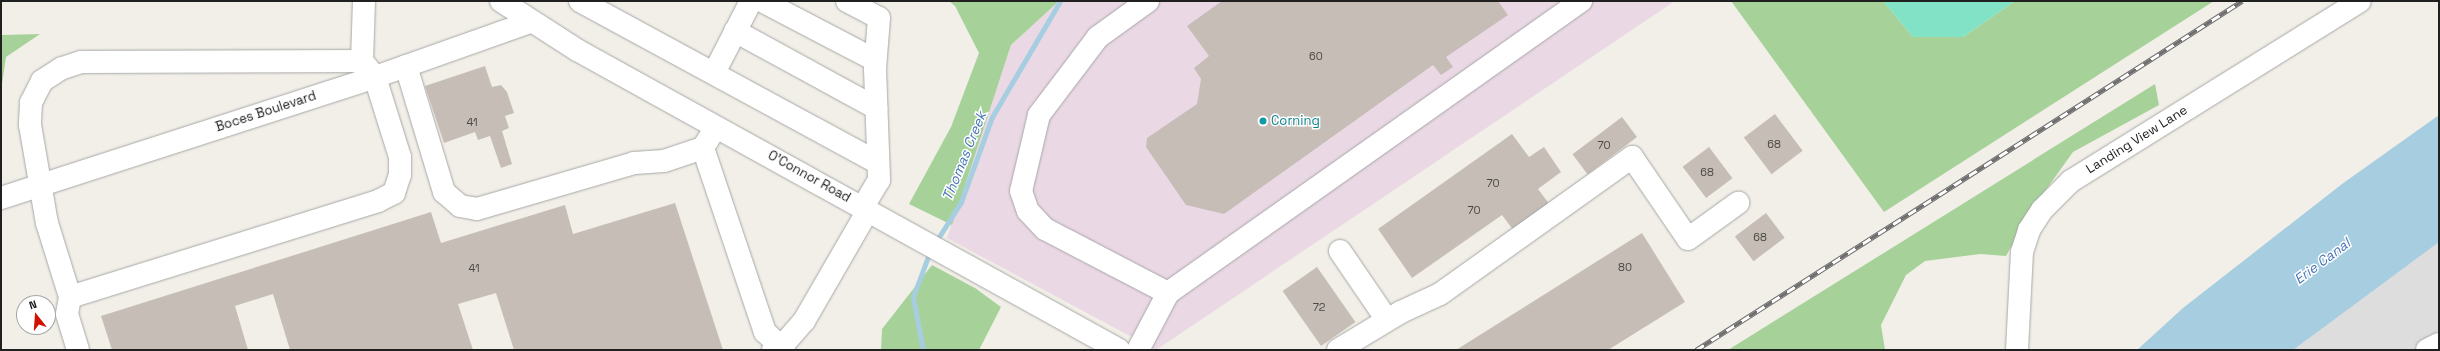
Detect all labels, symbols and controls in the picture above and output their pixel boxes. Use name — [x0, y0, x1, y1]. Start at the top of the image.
house number: 60 — [1309, 49, 1323, 63]
street label: Boces Boulevard — [214, 88, 318, 136]
street label: Landing View Lane — [2083, 103, 2191, 177]
water label: Thomas Creek — [938, 109, 990, 203]
place label: Corning — [1271, 113, 1320, 129]
house number: 41 — [466, 115, 478, 129]
marker: Corning — [1258, 116, 1268, 126]
house number: 68 — [1767, 137, 1781, 151]
house number: 70 — [1597, 138, 1611, 152]
street label: O'Connor Road — [765, 148, 853, 206]
house number: 68 — [1700, 165, 1714, 179]
house number: 70 — [1486, 176, 1500, 190]
house number: 70 — [1467, 203, 1481, 217]
house number: 68 — [1753, 230, 1767, 244]
water label: Erie Canal — [2291, 235, 2353, 287]
house number: 80 — [1618, 260, 1632, 274]
house number: 41 — [468, 261, 480, 275]
north arrow — [16, 295, 56, 335]
text: N — [27, 297, 38, 312]
house number: 72 — [1313, 300, 1325, 314]

